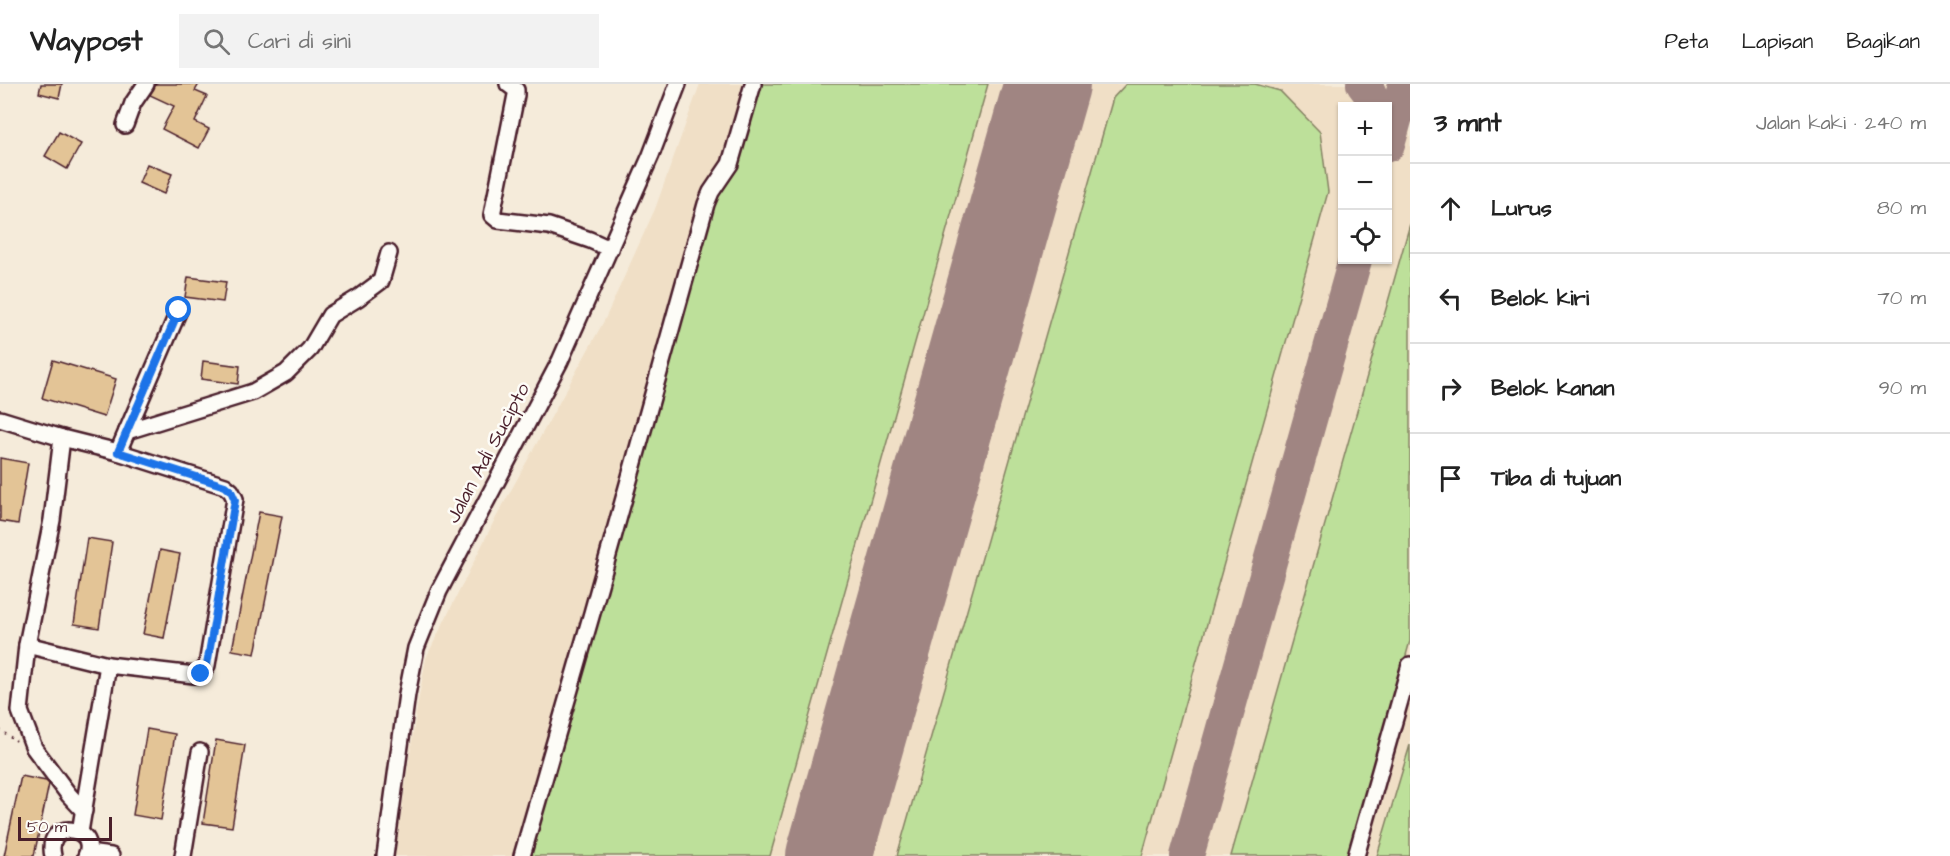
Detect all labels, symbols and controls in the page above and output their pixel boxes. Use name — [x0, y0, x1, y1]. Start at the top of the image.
search box — [179, 14, 599, 68]
text: Waypost — [30, 22, 143, 61]
icon: search — [200, 25, 233, 58]
text: Cari di sini — [248, 26, 351, 57]
text: Peta — [1665, 27, 1708, 56]
text: Lapisan — [1741, 27, 1813, 56]
text: Bagikan — [1846, 27, 1920, 56]
map controls — [1338, 102, 1392, 264]
button: + — [1338, 102, 1392, 156]
text: 3 mnt — [1434, 105, 1501, 141]
text: Jalan kaki · 240 m — [1756, 109, 1926, 137]
button: − — [1338, 156, 1392, 210]
icon: ahead — [1434, 192, 1467, 225]
text: Lurus — [1491, 193, 1552, 224]
text: 80 m — [1877, 194, 1926, 222]
button: locate — [1338, 210, 1392, 264]
icon: left — [1434, 282, 1467, 315]
text: Belok kiri — [1491, 283, 1589, 314]
text: 70 m — [1878, 284, 1926, 312]
route start — [165, 296, 191, 322]
icon: right — [1434, 372, 1467, 405]
text: Belok kanan — [1491, 373, 1615, 404]
text: 90 m — [1878, 374, 1926, 402]
street label: Jalan Adi Sucipto — [439, 378, 537, 528]
icon: arrive — [1434, 462, 1467, 495]
text: Tiba di tujuan — [1491, 463, 1621, 494]
route end — [187, 660, 213, 686]
scale bar — [18, 814, 112, 842]
text: 50 m — [27, 816, 67, 838]

